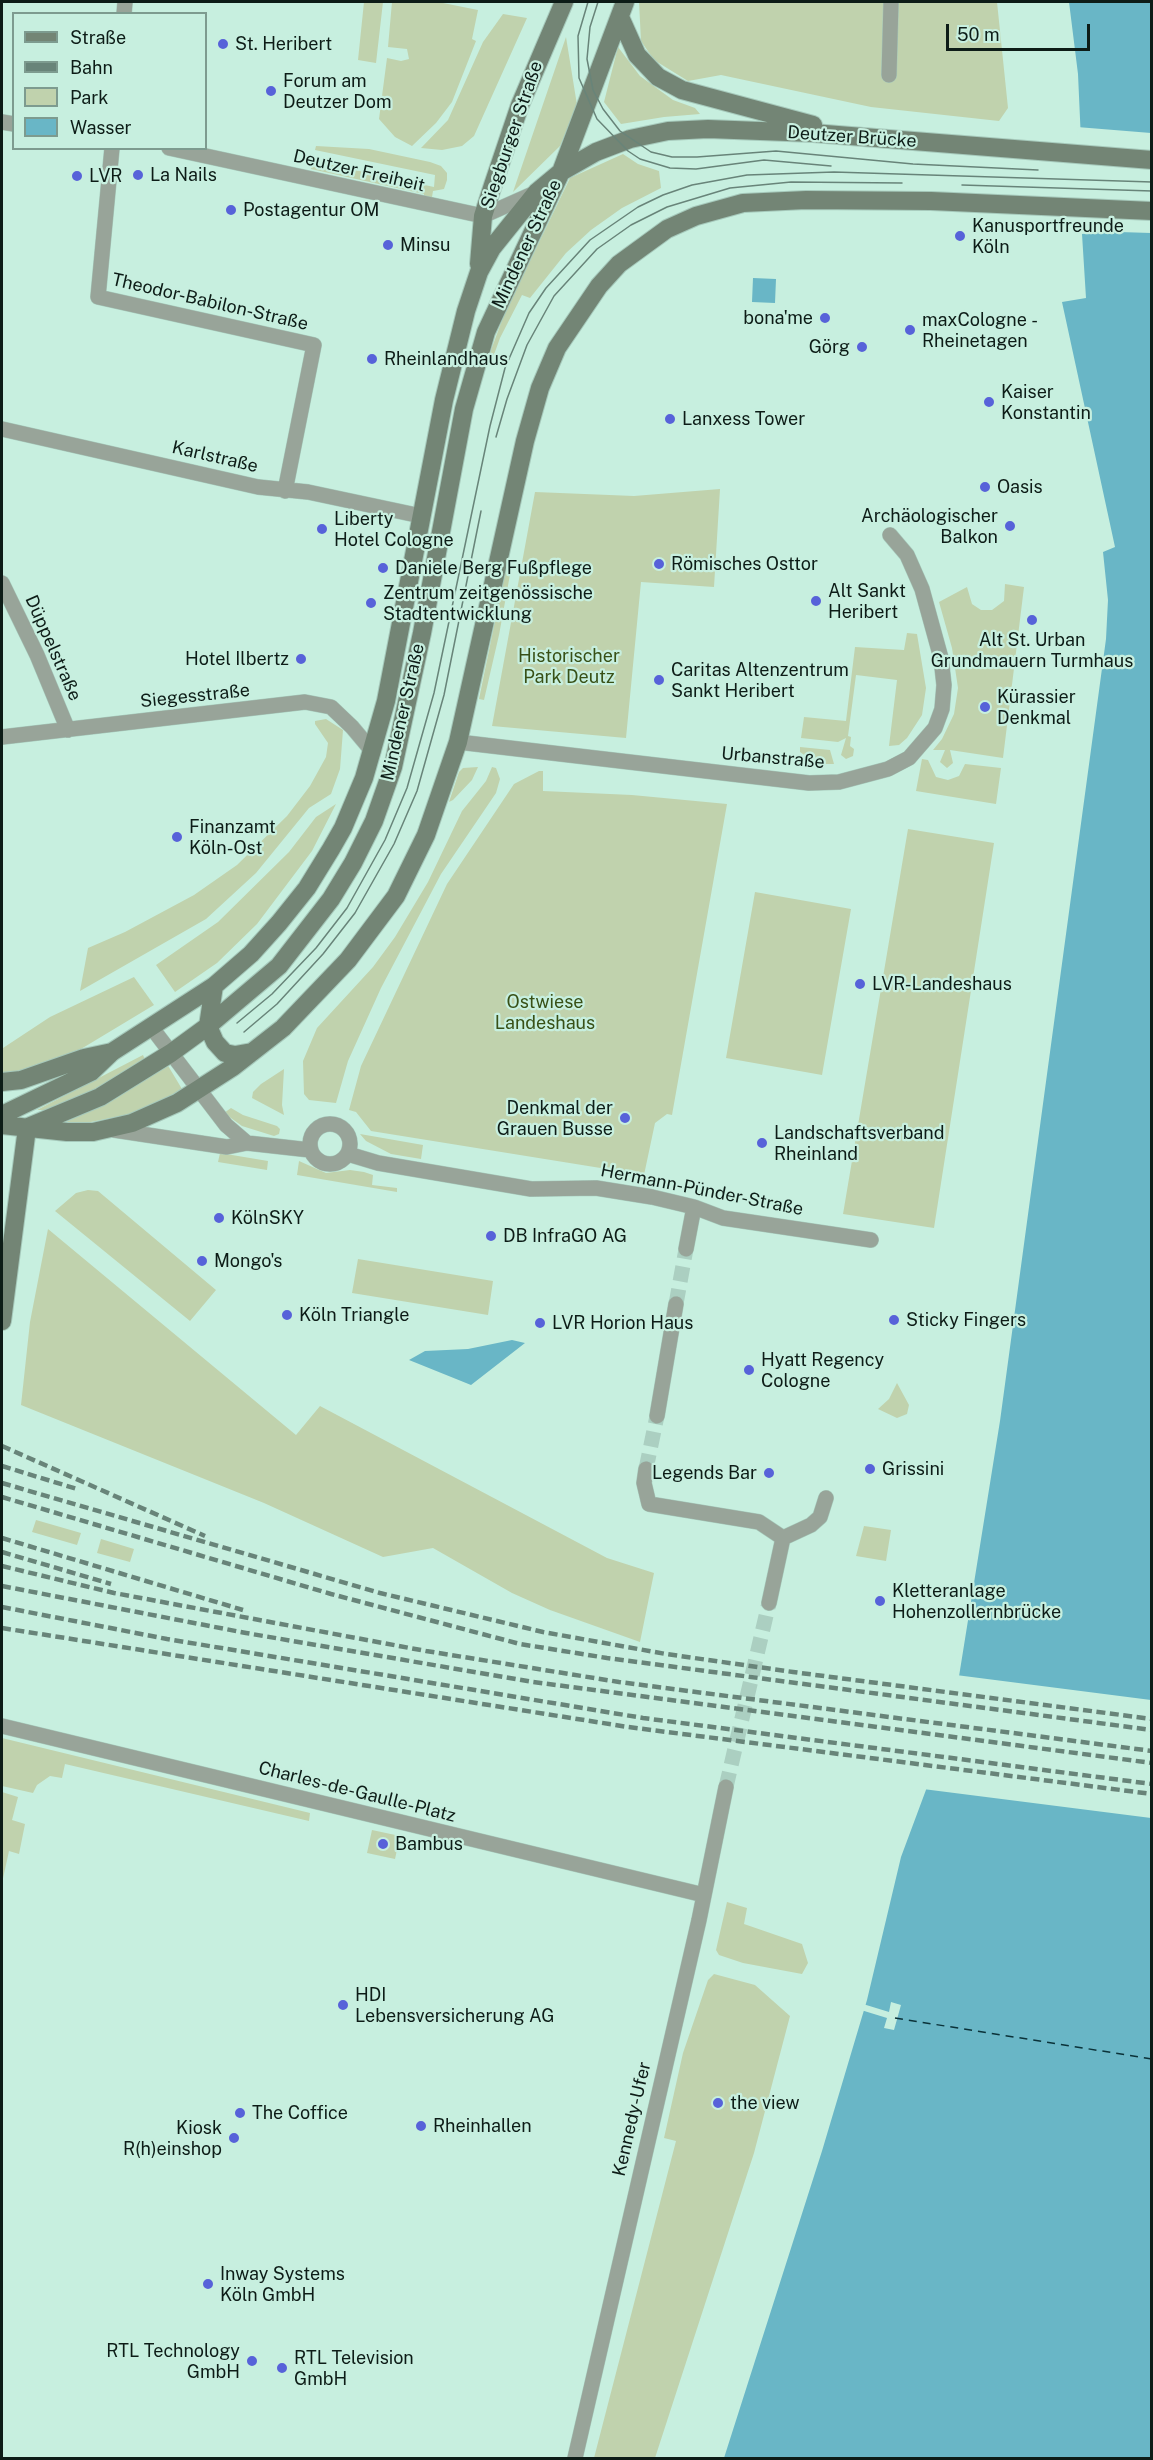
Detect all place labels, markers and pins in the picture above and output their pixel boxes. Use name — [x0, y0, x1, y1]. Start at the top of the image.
place label: St. Heribert — [235, 33, 332, 55]
marker: St. Heribert — [216, 37, 230, 51]
place label: Forum am Deutzer Dom — [283, 70, 391, 112]
marker: Forum am Deutzer Dom — [264, 84, 278, 98]
place label: La Nails — [150, 164, 217, 186]
place label: LVR — [89, 165, 123, 187]
marker: La Nails — [131, 168, 145, 182]
marker: LVR — [70, 169, 84, 183]
place label: Postagentur OM — [243, 199, 379, 221]
marker: Postagentur OM — [224, 203, 238, 217]
place label: Kanusportfreunde Köln — [972, 215, 1124, 258]
marker: Kanusportfreunde Köln — [953, 229, 967, 243]
place label: Minsu — [400, 234, 450, 256]
marker: Minsu — [381, 238, 395, 252]
place label: bona'me — [743, 307, 813, 329]
place label: maxCologne - Rheinetagen — [922, 309, 1038, 352]
marker: bona'me — [818, 311, 832, 325]
marker: maxCologne - Rheinetagen — [903, 323, 917, 337]
place label: Görg — [809, 336, 850, 358]
marker: Görg — [855, 340, 869, 354]
place label: Rheinlandhaus — [384, 348, 508, 370]
marker: Rheinlandhaus — [365, 352, 379, 366]
place label: Kaiser Konstantin — [1001, 381, 1091, 424]
marker: Kaiser Konstantin — [982, 395, 996, 409]
place label: Lanxess Tower — [682, 408, 805, 430]
marker: Lanxess Tower — [663, 412, 677, 426]
place label: Oasis — [997, 476, 1043, 498]
marker: Oasis — [978, 480, 992, 494]
place label: Archäologischer Balkon — [861, 505, 998, 548]
place label: Liberty Hotel Cologne — [334, 508, 454, 550]
marker: Archäologischer Balkon — [1003, 519, 1017, 533]
marker: Liberty Hotel Cologne — [315, 522, 329, 536]
place label: Römisches Osttor — [671, 553, 818, 575]
place label: Daniele Berg Fußpflege — [395, 557, 592, 579]
marker: Römisches Osttor — [652, 557, 666, 571]
marker: Daniele Berg Fußpflege — [376, 561, 390, 575]
place label: Alt Sankt Heribert — [828, 580, 906, 622]
place label: Zentrum zeitgenössische Stadtentwicklung — [383, 582, 593, 624]
marker: Alt Sankt Heribert — [809, 594, 823, 608]
marker: Zentrum zeitgenössische Stadtentwicklung — [364, 596, 378, 610]
marker: Alt St. Urban Grundmauern Turmhaus — [1025, 613, 1039, 627]
place label: Alt St. Urban Grundmauern Turmhaus — [931, 629, 1133, 672]
place label: Hotel Ilbertz — [185, 648, 289, 670]
marker: Hotel Ilbertz — [294, 652, 308, 666]
place label: Caritas Altenzentrum Sankt Heribert — [671, 659, 849, 702]
marker: Caritas Altenzentrum Sankt Heribert — [652, 673, 666, 687]
place label: Kürassier Denkmal — [997, 686, 1076, 728]
marker: Kürassier Denkmal — [978, 700, 992, 714]
place label: Finanzamt Köln-Ost — [189, 816, 276, 858]
marker: Finanzamt Köln-Ost — [170, 830, 184, 844]
place label: LVR-Landeshaus — [872, 973, 1012, 995]
marker: LVR-Landeshaus — [853, 977, 867, 991]
place label: Denkmal der Grauen Busse — [497, 1097, 613, 1140]
marker: Denkmal der Grauen Busse — [618, 1111, 632, 1125]
place label: Landschaftsverband Rheinland — [774, 1122, 944, 1164]
marker: Landschaftsverband Rheinland — [755, 1136, 769, 1150]
place label: KölnSKY — [231, 1207, 304, 1229]
marker: KölnSKY — [212, 1211, 226, 1225]
place label: DB InfraGO AG — [503, 1225, 627, 1247]
marker: DB InfraGO AG — [484, 1229, 498, 1243]
place label: Mongo's — [214, 1250, 282, 1272]
marker: Mongo's — [195, 1254, 209, 1268]
place label: Köln Triangle — [299, 1304, 409, 1326]
marker: Köln Triangle — [280, 1308, 294, 1322]
place label: Sticky Fingers — [906, 1309, 1026, 1331]
place label: LVR Horion Haus — [552, 1312, 693, 1334]
marker: Sticky Fingers — [887, 1313, 901, 1327]
marker: LVR Horion Haus — [533, 1316, 547, 1330]
place label: Hyatt Regency Cologne — [761, 1349, 884, 1392]
marker: Hyatt Regency Cologne — [742, 1363, 756, 1377]
place label: Grissini — [882, 1458, 944, 1480]
place label: Legends Bar — [652, 1462, 757, 1484]
marker: Grissini — [863, 1462, 877, 1476]
marker: Legends Bar — [762, 1466, 776, 1480]
place label: Kletteranlage Hohenzollernbrücke — [892, 1580, 1061, 1622]
marker: Kletteranlage Hohenzollernbrücke — [873, 1594, 887, 1608]
place label: Bambus — [395, 1833, 463, 1855]
marker: Bambus — [376, 1837, 390, 1851]
place label: HDI Lebensversicherung AG — [355, 1984, 554, 2026]
marker: HDI Lebensversicherung AG — [336, 1998, 350, 2012]
place label: the view — [730, 2092, 800, 2114]
marker: the view — [711, 2096, 725, 2110]
place label: The Coffice — [252, 2102, 348, 2124]
marker: The Coffice — [233, 2106, 247, 2120]
place label: Rheinhallen — [433, 2115, 532, 2137]
place label: Kiosk R(h)einshop — [123, 2117, 222, 2160]
marker: Rheinhallen — [414, 2119, 428, 2133]
marker: Kiosk R(h)einshop — [227, 2131, 241, 2145]
place label: Inway Systems Köln GmbH — [220, 2263, 345, 2306]
marker: Inway Systems Köln GmbH — [201, 2277, 215, 2291]
place label: RTL Technology GmbH — [106, 2340, 240, 2382]
place label: RTL Television GmbH — [294, 2347, 414, 2390]
marker: RTL Technology GmbH — [245, 2354, 259, 2368]
marker: RTL Television GmbH — [275, 2361, 289, 2375]

